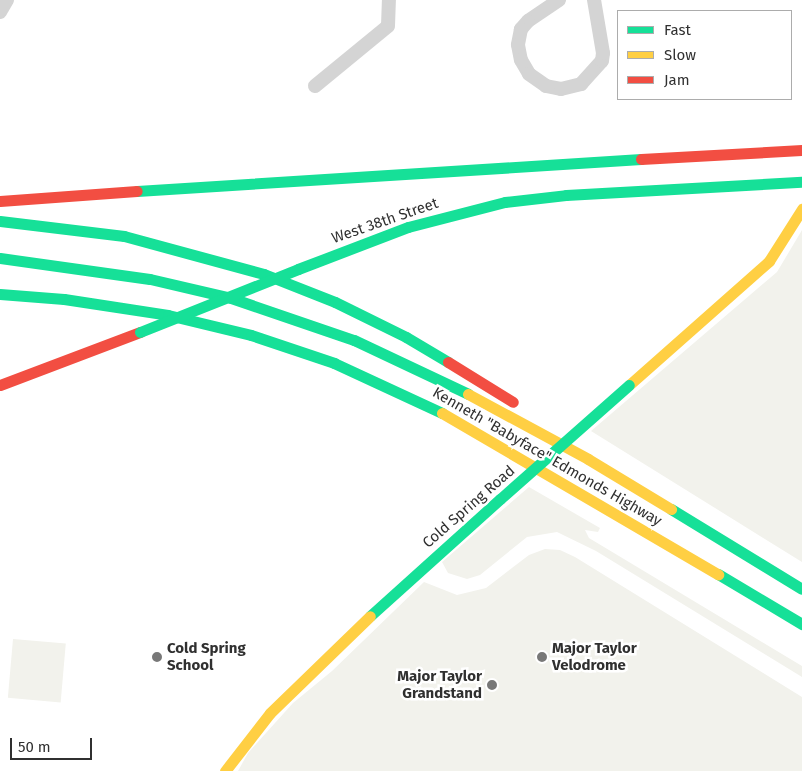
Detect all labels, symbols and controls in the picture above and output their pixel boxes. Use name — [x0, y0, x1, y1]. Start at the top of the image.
legend — [617, 10, 792, 100]
text: Fast — [664, 21, 691, 39]
text: Slow — [664, 46, 696, 64]
text: Jam — [664, 71, 690, 89]
street label: West 38th Street — [329, 194, 441, 248]
street label: Kenneth "Babyface" Edmonds Highway — [429, 384, 665, 530]
street label: Cold Spring Road — [419, 462, 519, 552]
place label: Cold Spring School — [167, 639, 246, 674]
place label: Major Taylor Velodrome — [552, 639, 637, 674]
marker: Cold Spring School — [151, 651, 163, 663]
marker: Major Taylor Velodrome — [536, 651, 548, 663]
place label: Major Taylor Grandstand — [397, 667, 482, 702]
marker: Major Taylor Grandstand — [486, 679, 498, 691]
scale bar — [12, 728, 95, 760]
text: 50 m — [18, 738, 51, 756]

